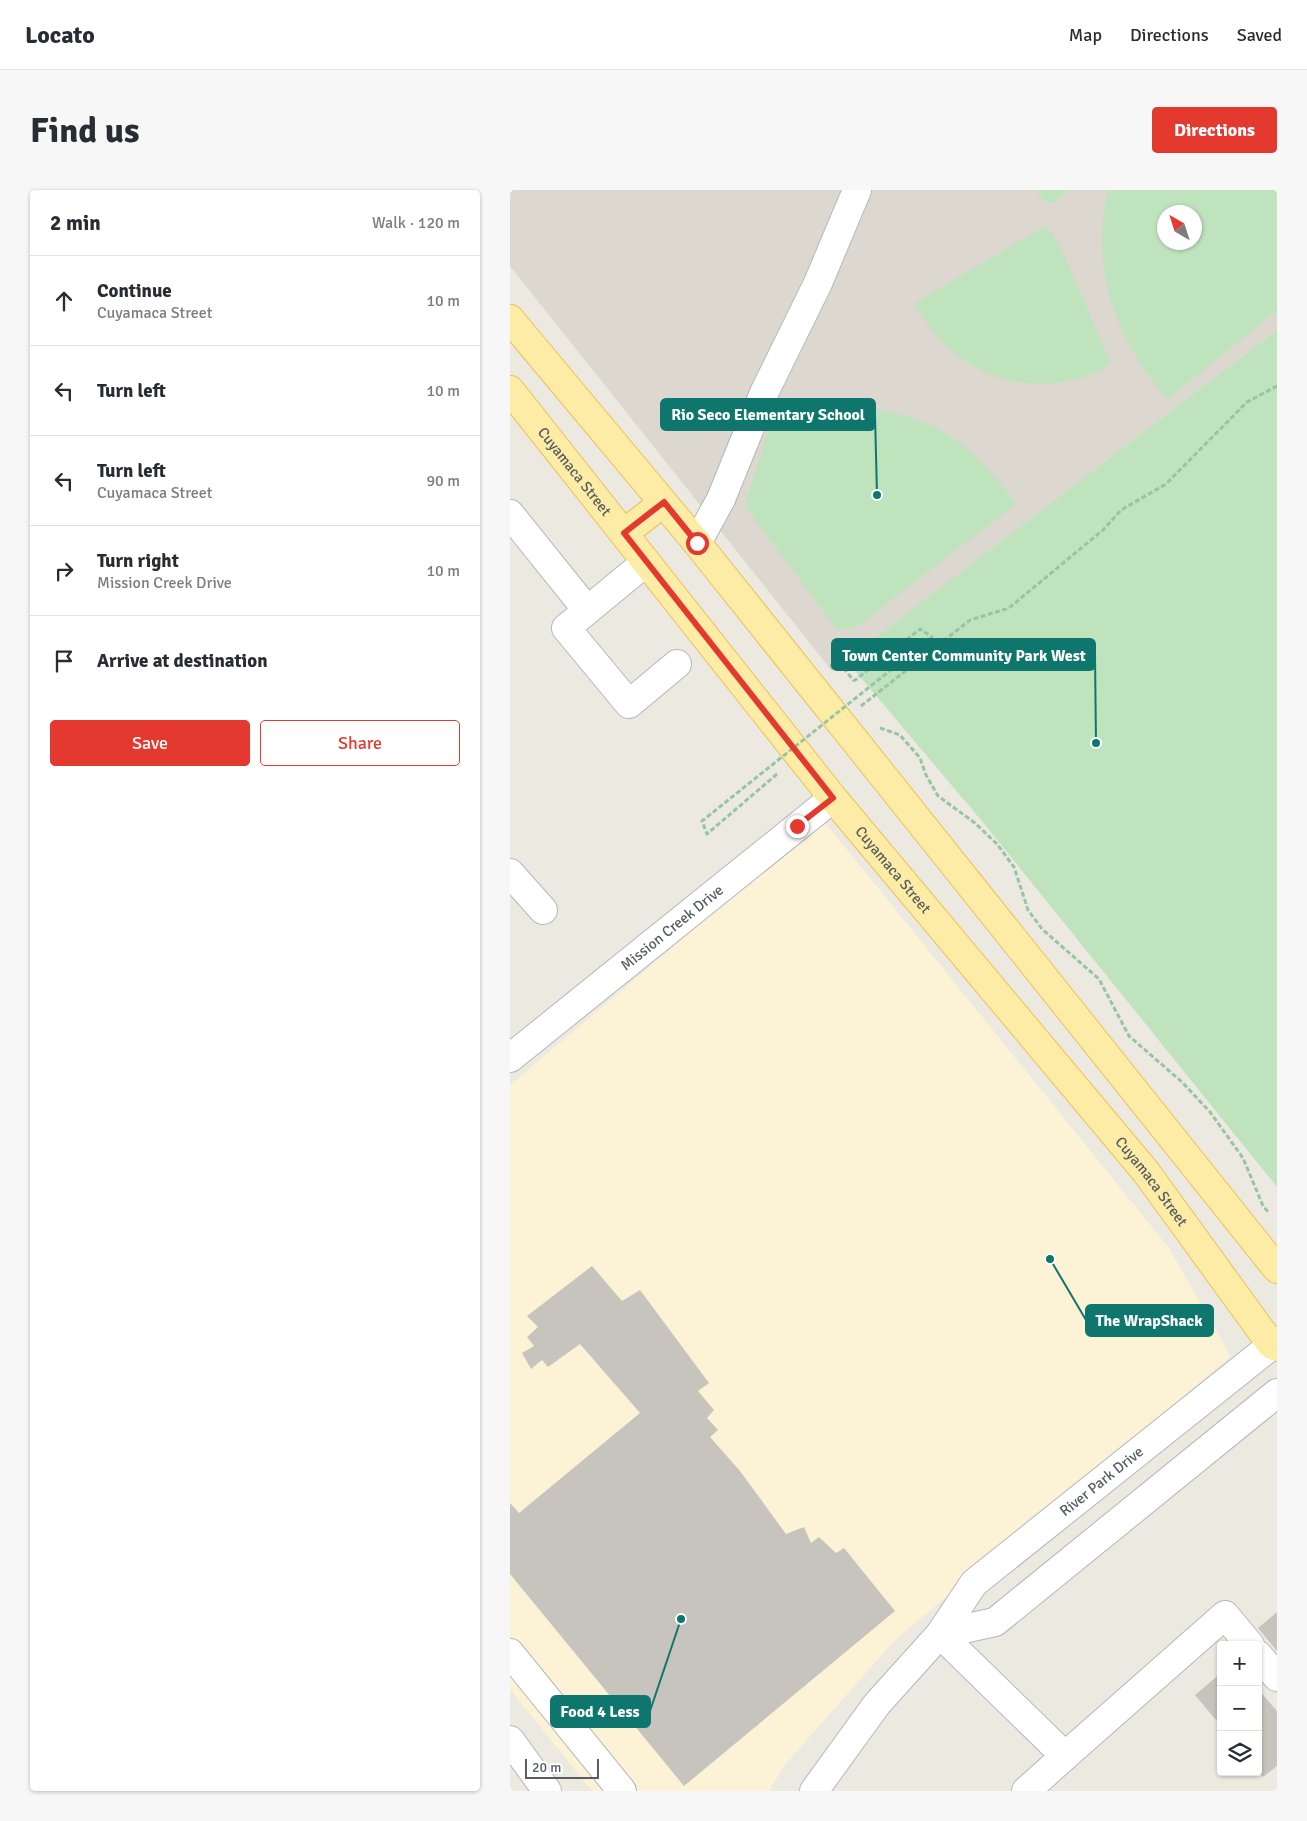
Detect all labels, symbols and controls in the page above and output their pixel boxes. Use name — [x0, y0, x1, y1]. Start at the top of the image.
text: Locato — [25, 20, 95, 50]
text: Map — [1069, 24, 1102, 46]
text: Directions — [1130, 24, 1209, 46]
text: Saved — [1237, 24, 1282, 46]
button: Directions — [1152, 107, 1277, 153]
text: Find us — [30, 109, 140, 152]
north arrow — [1157, 205, 1202, 250]
text: 2 min — [50, 210, 101, 236]
text: Walk · 120 m — [372, 213, 460, 233]
text: Continue — [97, 279, 172, 303]
icon: ahead — [50, 287, 78, 315]
text: 10 m — [426, 291, 460, 311]
text: Cuyamaca Street — [97, 303, 212, 323]
icon: left — [50, 377, 78, 405]
text: Turn left — [97, 379, 166, 403]
text: 10 m — [426, 381, 460, 401]
callout: Rio Seco Elementary School — [661, 399, 875, 430]
text: Rio Seco Elementary School — [671, 405, 865, 425]
street label: Cuyamaca Street — [534, 424, 615, 520]
text: Turn left — [97, 459, 166, 483]
icon: left — [50, 467, 78, 495]
text: 90 m — [426, 471, 460, 491]
text: Cuyamaca Street — [97, 483, 212, 503]
route start — [686, 532, 709, 555]
text: Turn right — [97, 549, 179, 573]
icon: right — [50, 557, 78, 585]
text: 10 m — [426, 561, 460, 581]
text: Mission Creek Drive — [97, 573, 232, 593]
callout: Town Center Community Park West — [832, 639, 1095, 670]
text: Town Center Community Park West — [842, 646, 1086, 666]
icon: arrive — [50, 647, 78, 675]
text: Arrive at destination — [97, 649, 268, 673]
button: Save — [50, 720, 250, 766]
button: Share — [260, 720, 460, 766]
route end — [786, 815, 809, 838]
street label: Cuyamaca Street — [851, 823, 935, 917]
street label: Mission Creek Drive — [617, 881, 727, 974]
street label: Cuyamaca Street — [1111, 1133, 1192, 1230]
callout: The WrapShack — [1086, 1305, 1213, 1336]
text: The WrapShack — [1095, 1311, 1203, 1331]
street label: River Park Drive — [1056, 1442, 1147, 1520]
map controls — [1217, 1641, 1262, 1776]
button: + — [1217, 1641, 1262, 1686]
button: − — [1217, 1686, 1262, 1731]
callout: Food 4 Less — [551, 1696, 650, 1727]
text: Food 4 Less — [560, 1702, 640, 1722]
button: layers — [1217, 1731, 1262, 1776]
scale bar — [525, 1756, 599, 1779]
text: 20 m — [532, 1759, 561, 1776]

